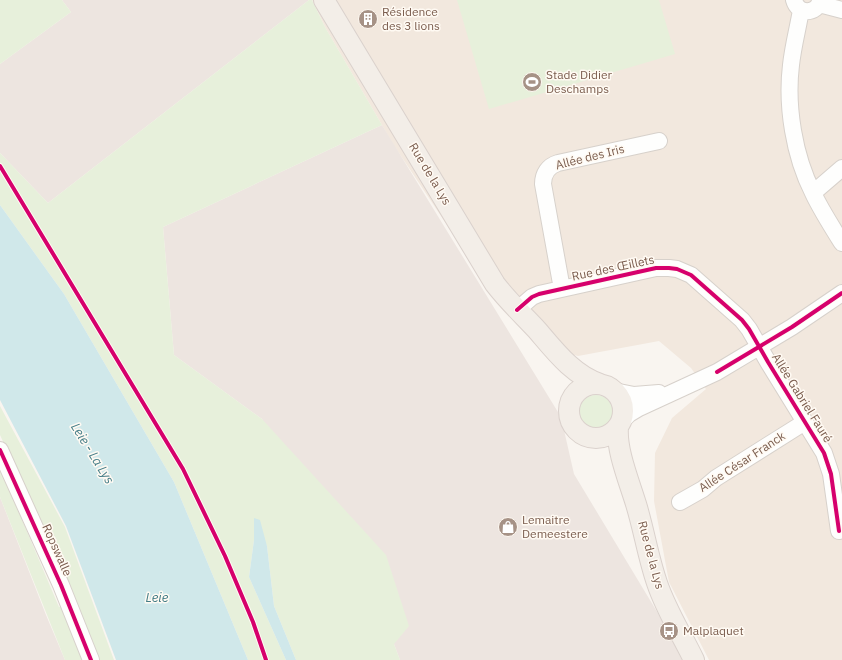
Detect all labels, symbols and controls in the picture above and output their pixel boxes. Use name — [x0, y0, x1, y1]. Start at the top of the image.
place label: Résidence des 3 lions — [382, 4, 440, 33]
building icon: Résidence des 3 lions — [357, 8, 379, 30]
place label: Stade Didier Deschamps — [546, 67, 613, 96]
sports icon: Stade Didier Deschamps — [521, 71, 543, 93]
street label: Rue de la Lys — [406, 140, 455, 208]
street label: Allée des Iris — [554, 141, 626, 172]
street label: Rue des Œillets — [570, 251, 656, 284]
street label: Allée Gabriel Fauré — [769, 350, 836, 445]
water label: Leie - La Lys — [67, 420, 118, 487]
street label: Allée César Franck — [696, 428, 788, 495]
place label: Lemaitre Demeestere — [522, 512, 588, 541]
shop icon: Lemaitre Demeestere — [497, 516, 519, 538]
street label: Rue de la Lys — [635, 519, 668, 591]
street label: Ropswalle — [39, 521, 76, 579]
water label: Leie — [146, 589, 169, 606]
bus stop icon: Malplaquet — [658, 620, 680, 642]
place label: Malplaquet — [683, 623, 744, 638]

